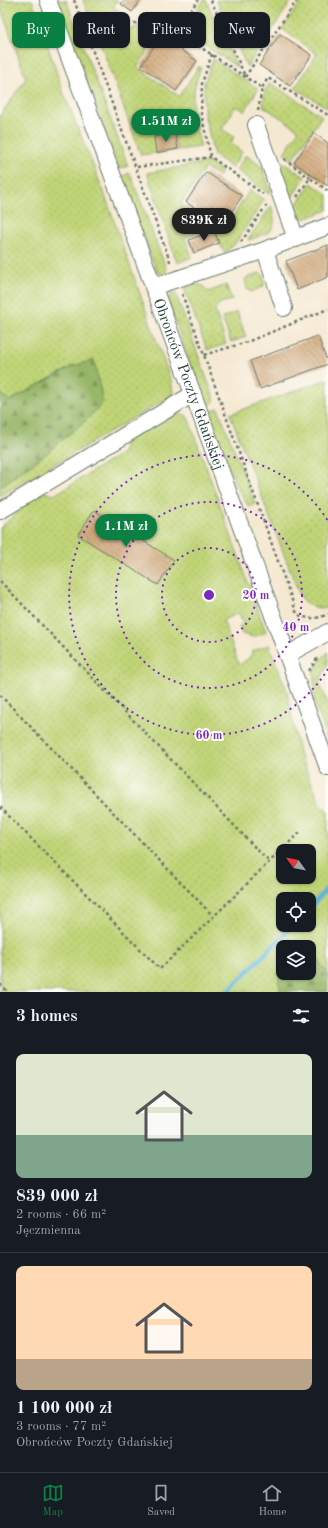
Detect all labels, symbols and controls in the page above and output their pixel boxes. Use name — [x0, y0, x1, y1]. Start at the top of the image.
chip: Buy — [12, 12, 65, 48]
chip: Rent — [73, 12, 130, 48]
chip: Filters — [138, 12, 206, 48]
chip: New — [214, 12, 270, 48]
pin: 1.51M zł — [125, 109, 207, 143]
text: 1.51M zł — [140, 115, 192, 128]
pin: 839K zł — [167, 208, 241, 242]
text: 839K zł — [181, 214, 227, 227]
street label: Obrońców Poczty Gdańskiej — [150, 297, 226, 472]
pin: 1.1M zł — [89, 514, 163, 548]
text: 1.1M zł — [104, 520, 148, 533]
centre of rings — [202, 588, 216, 602]
text: 20 m — [243, 590, 270, 602]
text: 40 m — [283, 622, 310, 634]
text: 60 m — [196, 730, 223, 742]
north arrow — [276, 844, 316, 884]
map controls — [276, 844, 316, 980]
button: locate — [276, 892, 316, 932]
button: layers — [276, 940, 316, 980]
icon: filters — [290, 1005, 312, 1027]
text: 3 homes — [16, 1008, 78, 1025]
icon: home — [128, 1080, 200, 1152]
text: 839 000 zł — [16, 1188, 98, 1205]
text: 2 rooms · 66 m² — [16, 1208, 106, 1221]
text: Jęczmienna — [16, 1224, 81, 1237]
icon: home — [128, 1292, 200, 1364]
text: 1 100 000 zł — [16, 1400, 112, 1417]
text: 3 rooms · 77 m² — [16, 1420, 106, 1433]
text: Obrońców Poczty Gdańskiej — [16, 1436, 173, 1449]
tab: Map — [42, 1482, 64, 1520]
tab: Saved — [147, 1482, 175, 1520]
tab: Home — [258, 1482, 286, 1520]

